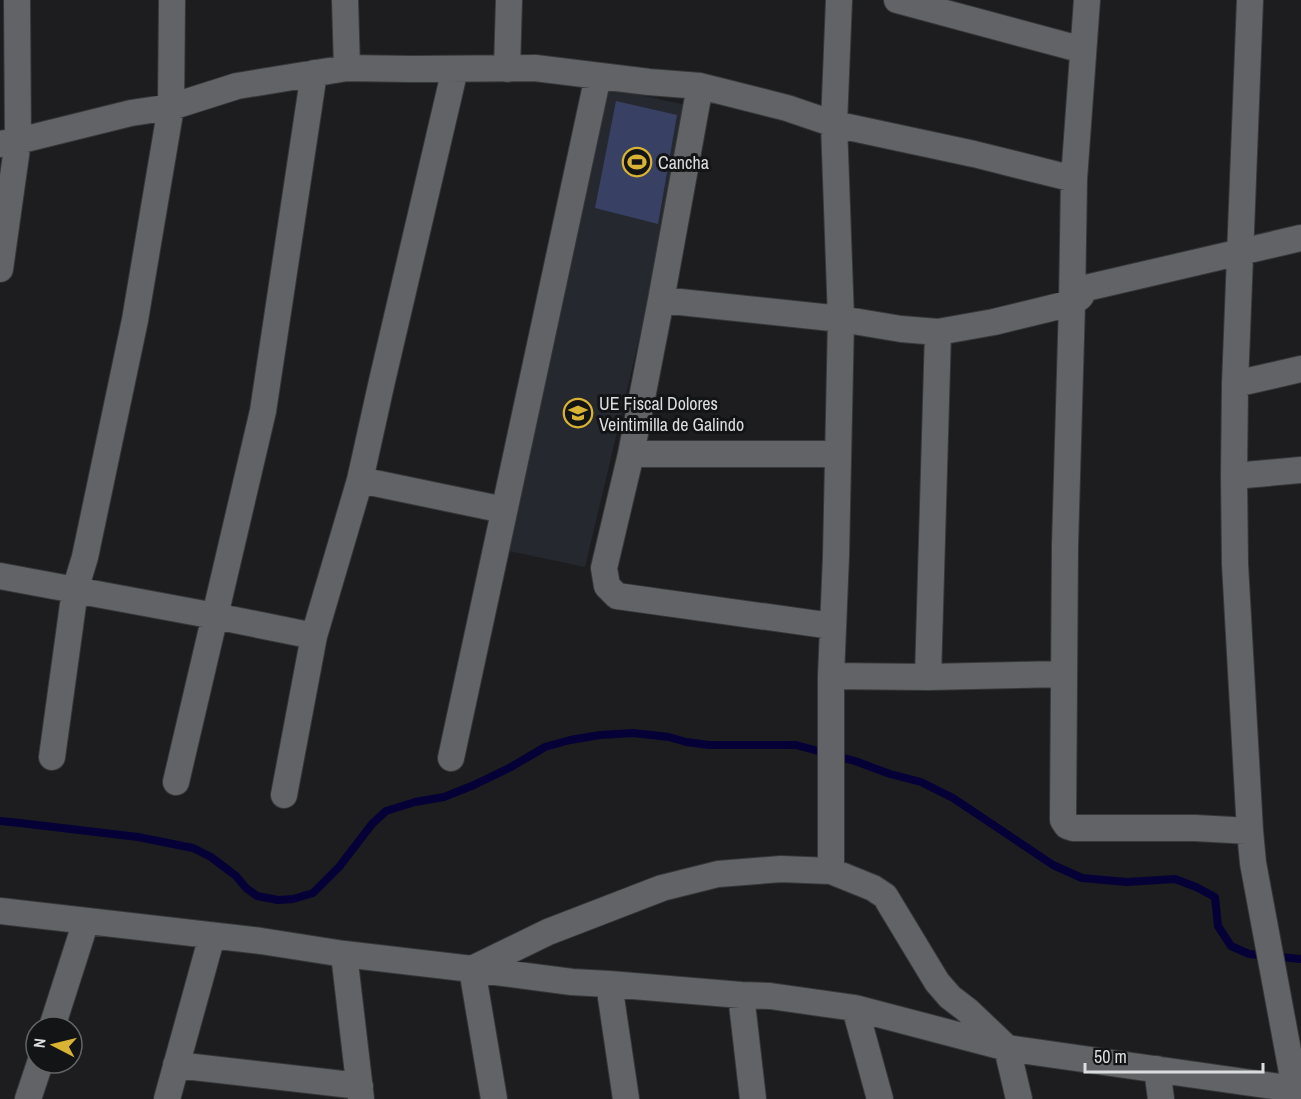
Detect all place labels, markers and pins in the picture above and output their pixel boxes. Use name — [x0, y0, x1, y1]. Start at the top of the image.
sports icon: Cancha — [621, 146, 653, 178]
place label: Cancha — [658, 150, 709, 175]
place label: UE Fiscal Dolores Veintimilla de Galindo — [599, 391, 744, 437]
school or university icon: UE Fiscal Dolores Veintimilla de Galindo — [562, 397, 594, 429]

